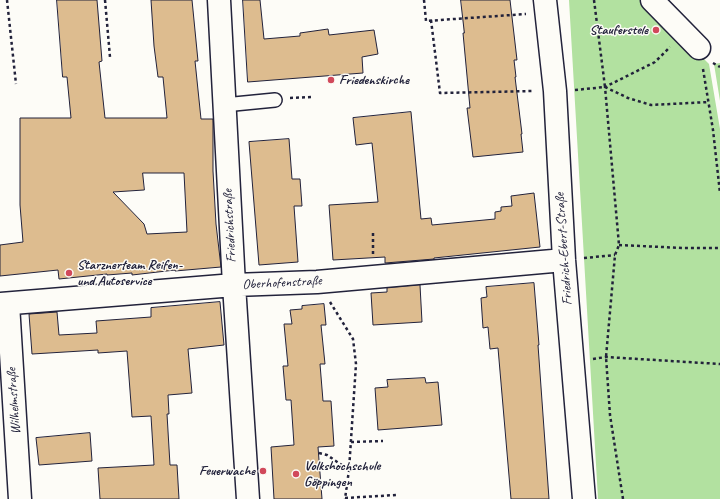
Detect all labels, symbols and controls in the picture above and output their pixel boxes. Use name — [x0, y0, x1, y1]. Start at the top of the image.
place label: Stauferstele — [589, 22, 648, 38]
marker: Stauferstele — [651, 25, 661, 35]
place label: Friedenskirche — [339, 72, 409, 88]
marker: Friedenskirche — [326, 75, 336, 85]
street label: Friedrichstraße — [220, 189, 240, 263]
street label: Friedrich-Ebert-Straße — [552, 192, 576, 306]
place label: Starznerteam Reifen- und Autoservice — [77, 257, 182, 290]
marker: Starznerteam Reifen- und Autoservice — [64, 268, 74, 278]
street label: Oberhofenstraße — [242, 273, 322, 293]
street label: Wilhelmstraße — [3, 367, 25, 435]
place label: Volkshochschule Göppingen — [304, 458, 380, 490]
place label: Feuerwache — [199, 463, 255, 479]
marker: Feuerwache — [258, 466, 268, 476]
marker: Volkshochschule Göppingen — [291, 469, 301, 479]

